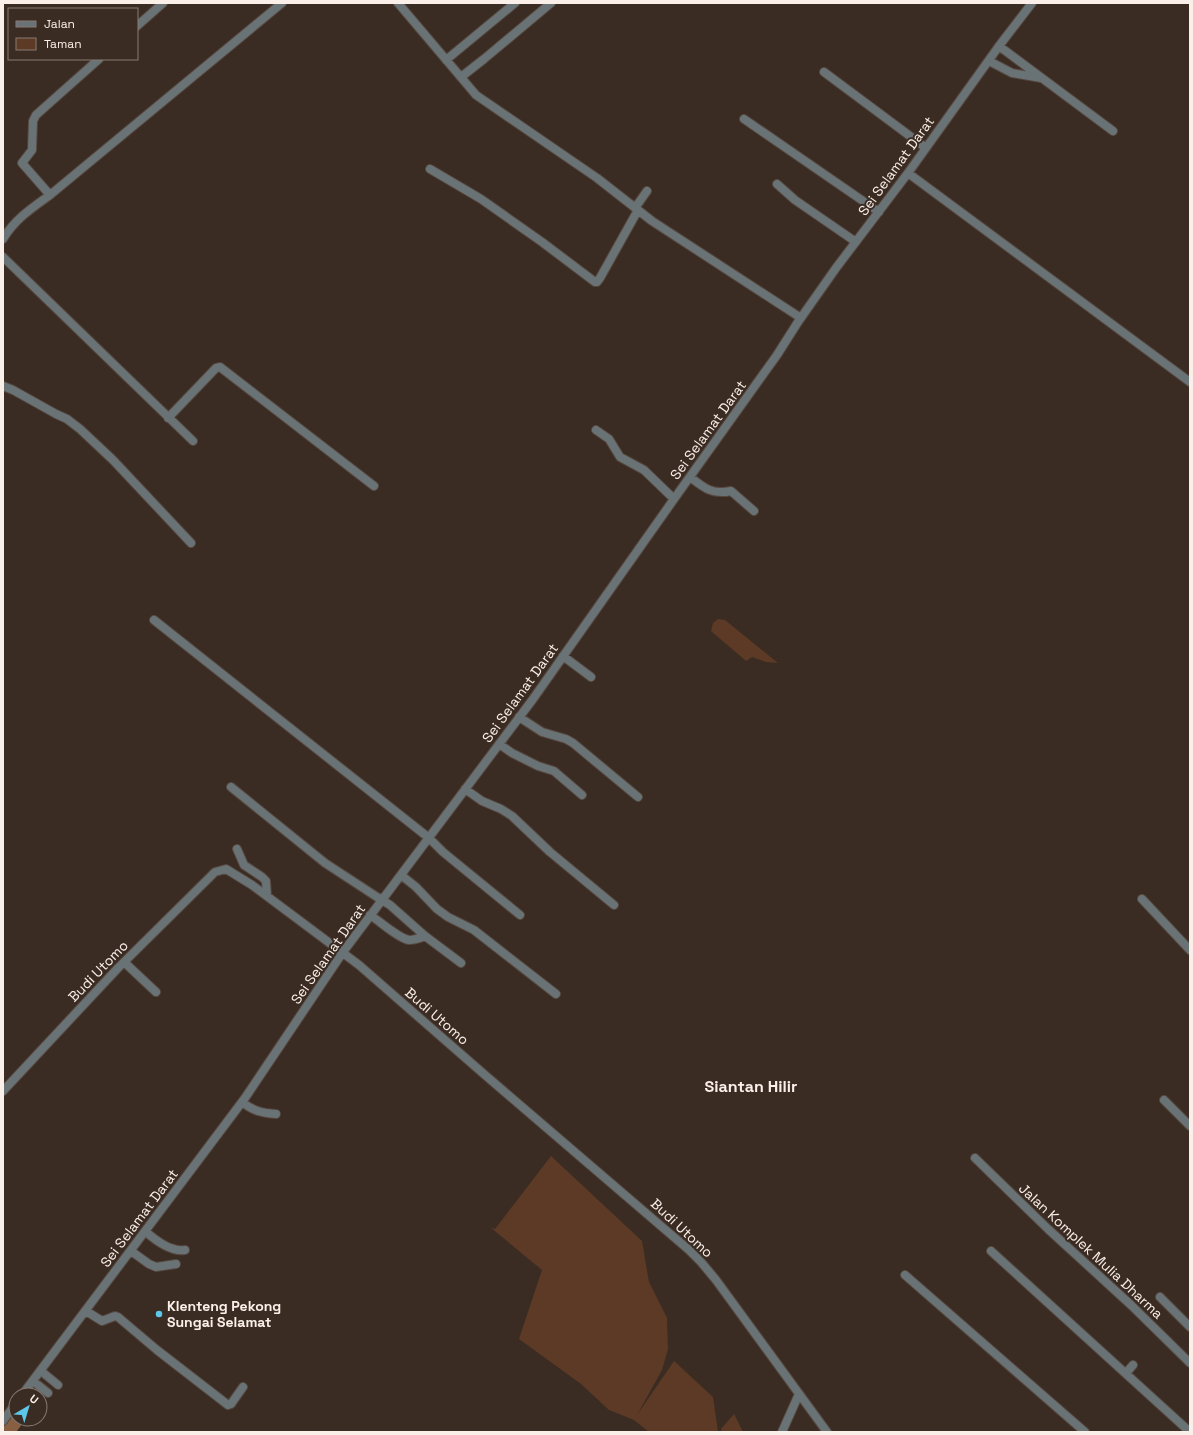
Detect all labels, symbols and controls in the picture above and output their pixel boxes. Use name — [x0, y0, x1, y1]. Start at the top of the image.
legend — [8, 8, 138, 60]
text: Jalan — [44, 16, 75, 32]
text: Taman — [44, 36, 81, 52]
street label: Sei Selamat Darat — [854, 113, 938, 219]
street label: Sei Selamat Darat — [666, 377, 750, 483]
street label: Sei Selamat Darat — [478, 640, 562, 746]
street label: Sei Selamat Darat — [287, 900, 369, 1008]
street label: Budi Utomo — [64, 936, 132, 1006]
street label: Budi Utomo — [401, 983, 473, 1049]
district label: Siantan Hilir — [705, 1076, 797, 1097]
street label: Sei Selamat Darat — [96, 1165, 182, 1271]
street label: Jalan Komplek Mulia Dharma — [1015, 1179, 1167, 1323]
street label: Budi Utomo — [647, 1195, 717, 1261]
place label: Klenteng Pekong Sungai Selamat — [167, 1297, 281, 1331]
marker: Klenteng Pekong Sungai Selamat — [154, 1309, 164, 1319]
north arrow — [8, 1387, 48, 1427]
text: U — [27, 1391, 41, 1407]

